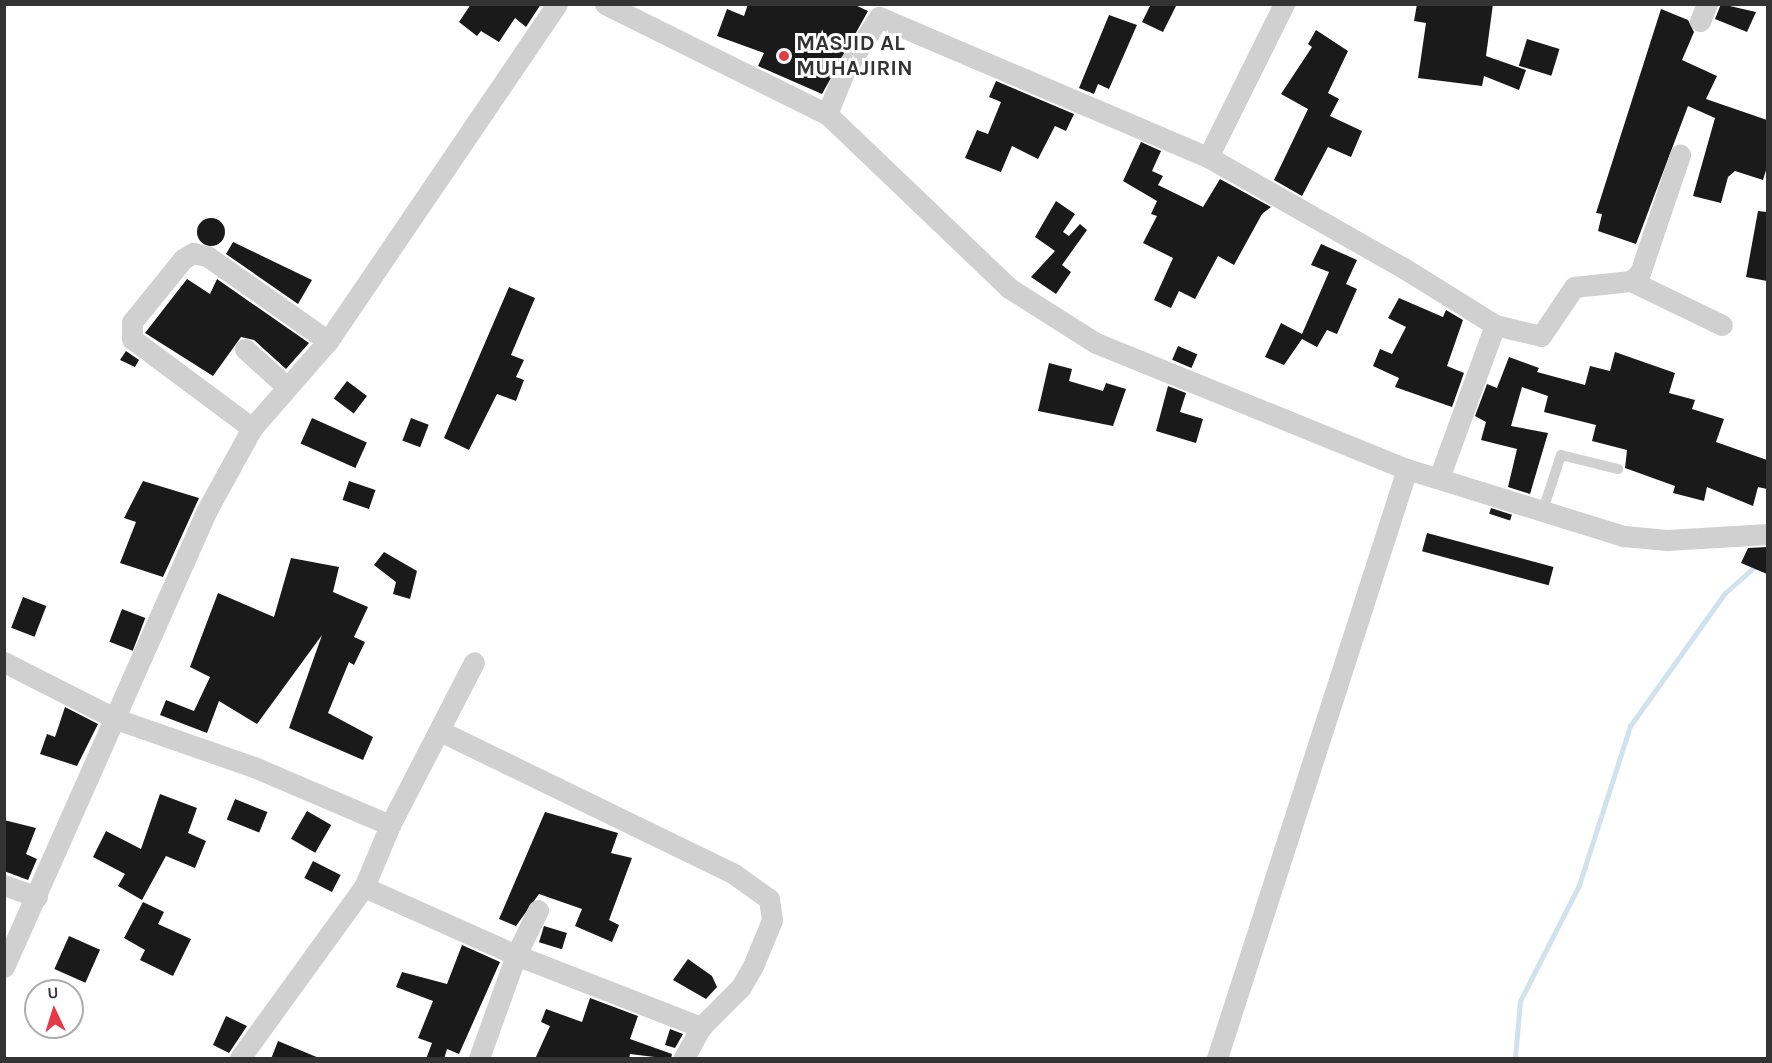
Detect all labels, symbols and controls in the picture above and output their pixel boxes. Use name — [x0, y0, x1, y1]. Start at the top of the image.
place label: MASJID AL MUHAJIRIN — [796, 30, 913, 82]
marker: MASJID AL MUHAJIRIN — [777, 49, 791, 63]
north arrow — [24, 979, 84, 1039]
text: U — [47, 983, 59, 1002]

